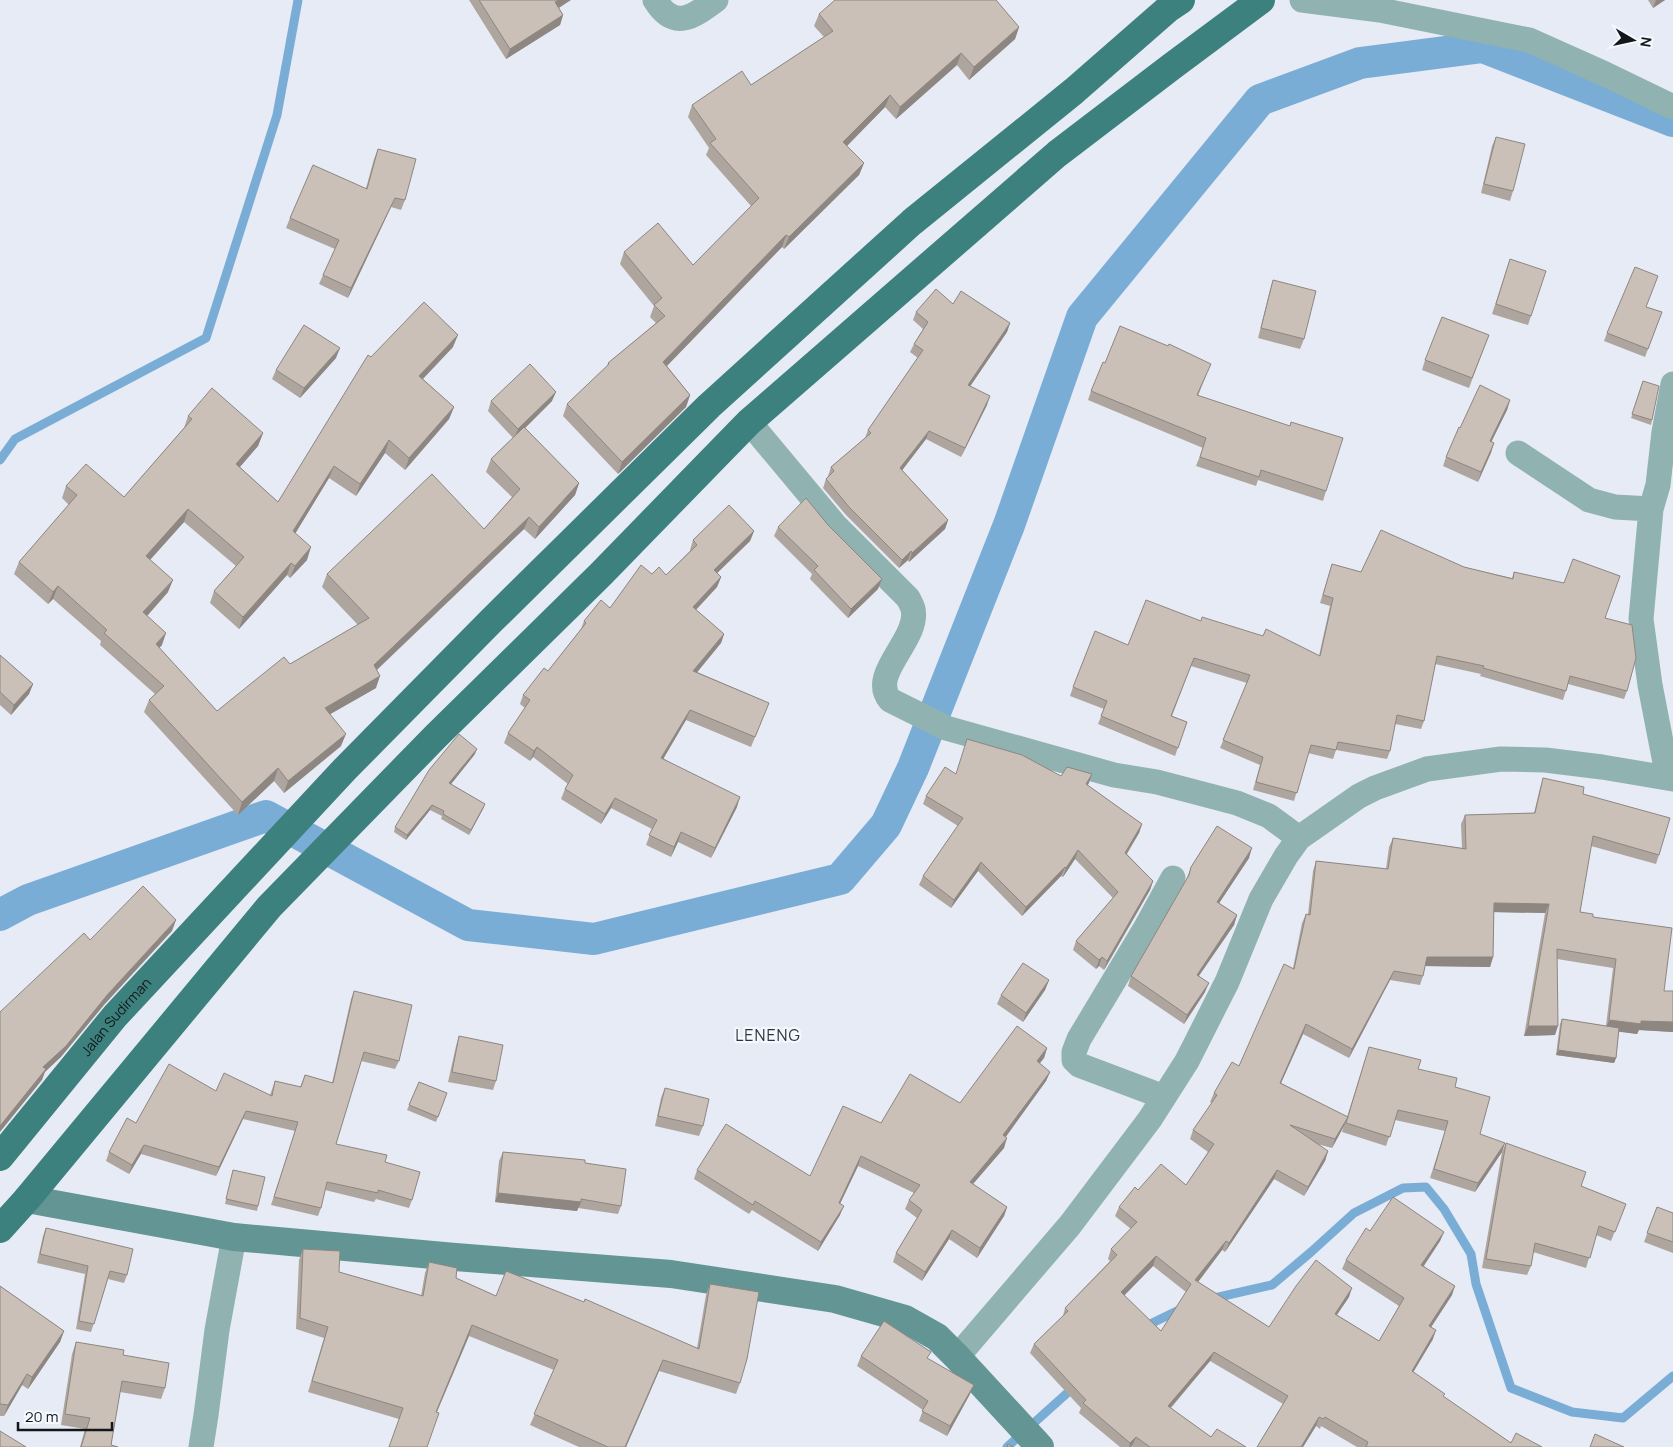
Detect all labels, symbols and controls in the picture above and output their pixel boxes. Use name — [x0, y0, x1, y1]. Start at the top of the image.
north arrow — [1608, 15, 1658, 65]
text: N — [1636, 36, 1657, 49]
street label: Jalan Sudirman — [76, 973, 155, 1060]
district label: LENENG — [735, 1024, 801, 1046]
scale bar — [18, 1400, 111, 1432]
text: 20 m — [25, 1406, 58, 1427]

